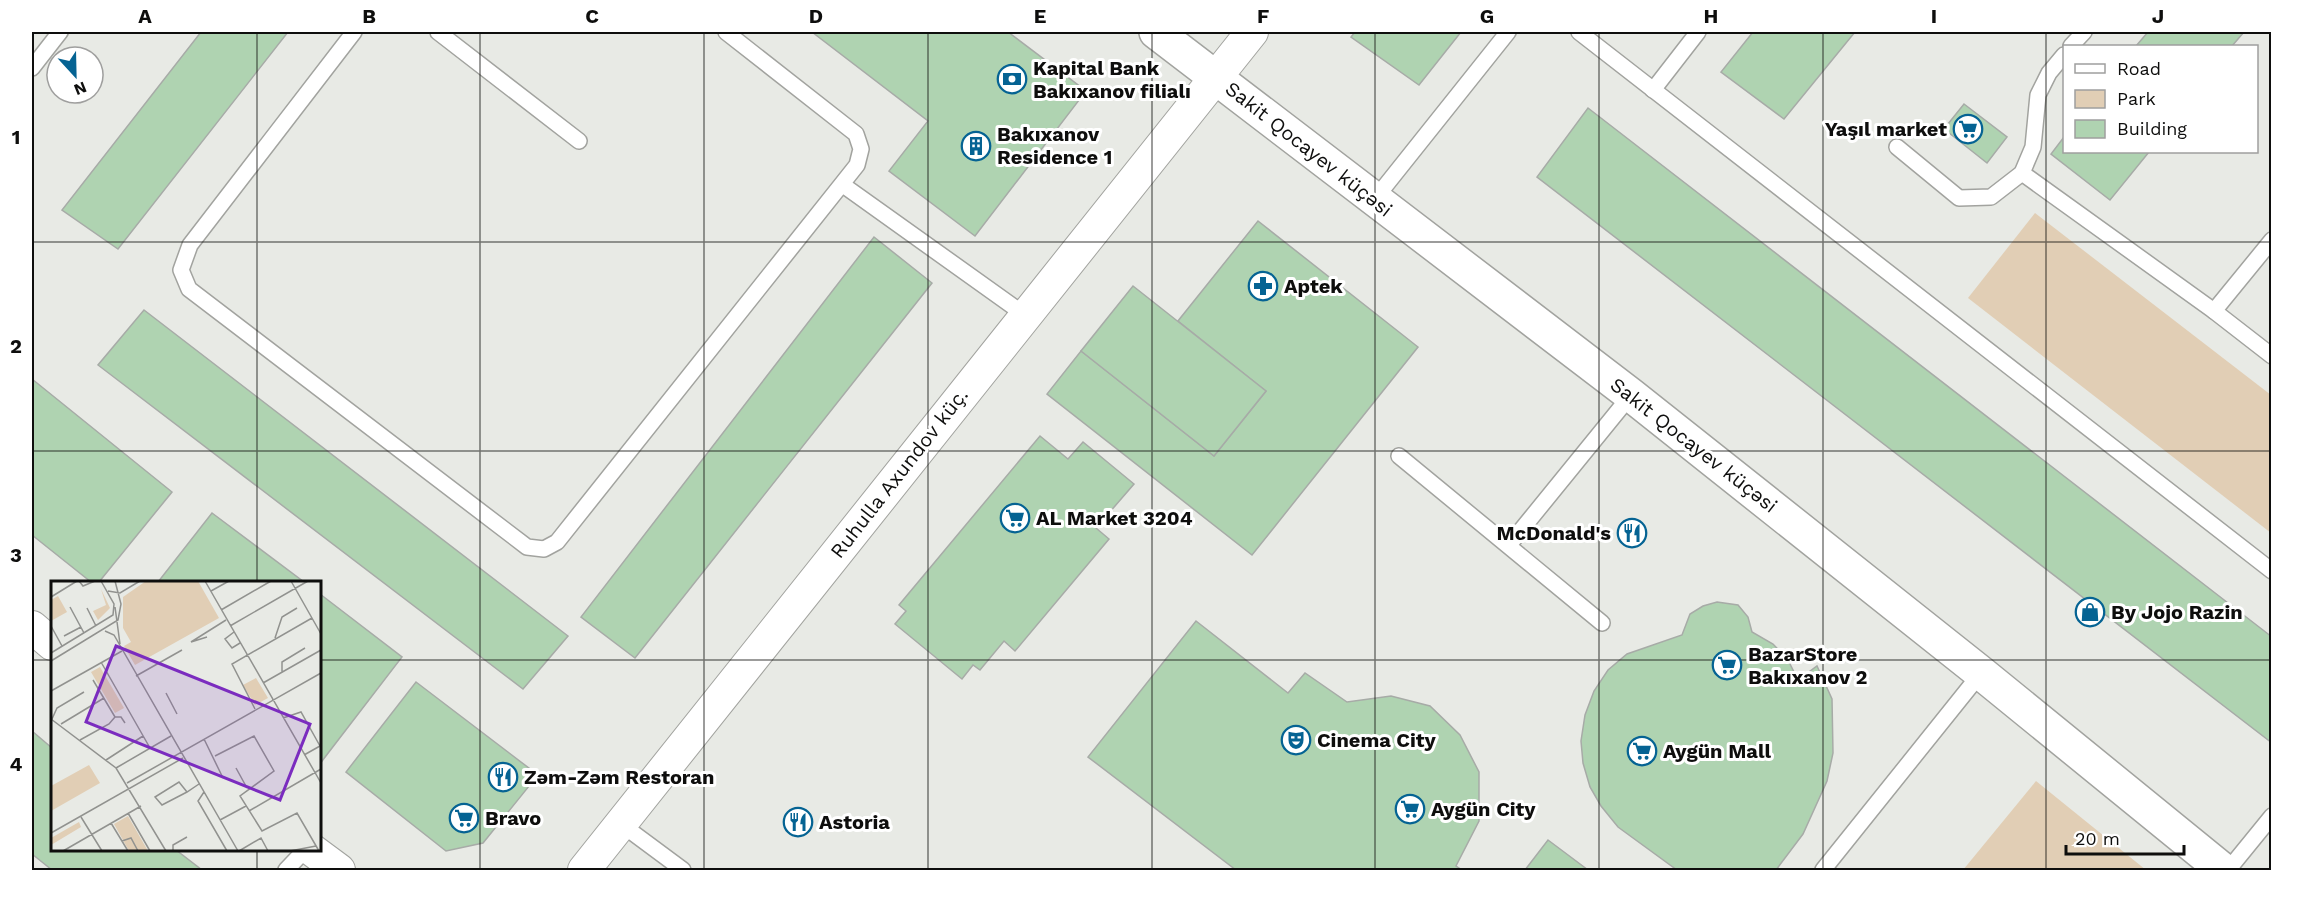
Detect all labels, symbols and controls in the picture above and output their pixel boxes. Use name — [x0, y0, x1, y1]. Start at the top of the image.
text: A — [138, 4, 152, 28]
text: B — [362, 4, 376, 28]
text: C — [585, 4, 599, 28]
text: D — [809, 4, 823, 28]
text: E — [1034, 4, 1046, 28]
text: F — [1257, 4, 1269, 28]
text: G — [1480, 4, 1494, 28]
text: H — [1704, 4, 1718, 28]
text: I — [1931, 4, 1937, 28]
text: J — [2152, 4, 2164, 28]
north arrow — [45, 45, 105, 105]
legend — [2063, 45, 2258, 153]
place label: Kapital Bank Bakıxanov filialı — [1033, 56, 1191, 103]
text: Road — [2117, 58, 2161, 79]
bank icon: Kapital Bank Bakıxanov filialı — [996, 63, 1028, 95]
street label: Sakit Qocayev küçəsi — [1221, 76, 1397, 222]
text: N — [71, 77, 89, 99]
text: Park — [2117, 88, 2156, 109]
supermarket icon: Yaşıl market — [1952, 113, 1984, 145]
place label: Yaşıl market — [1825, 117, 1947, 141]
text: Building — [2117, 118, 2187, 139]
place label: Bakıxanov Residence 1 — [997, 122, 1112, 169]
text: 1 — [12, 125, 20, 149]
building icon: Bakıxanov Residence 1 — [960, 130, 992, 162]
pharmacy icon: Aptek — [1247, 270, 1279, 302]
place label: Aptek — [1284, 274, 1343, 298]
text: 2 — [10, 334, 22, 358]
street label: Sakit Qocayev küçəsi — [1606, 372, 1782, 518]
street label: Ruhulla Axundov küç. — [825, 383, 973, 563]
supermarket icon: AL Market 3204 — [999, 502, 1031, 534]
place label: AL Market 3204 — [1036, 506, 1193, 530]
restaurant icon: McDonald's — [1616, 517, 1648, 549]
place label: McDonald's — [1497, 521, 1611, 545]
text: 3 — [10, 543, 22, 567]
inset map — [51, 581, 321, 851]
shop icon: By Jojo Razin — [2074, 596, 2106, 628]
place label: By Jojo Razin — [2111, 600, 2243, 624]
place label: BazarStore Bakıxanov 2 — [1748, 642, 1867, 689]
supermarket icon: BazarStore Bakıxanov 2 — [1711, 649, 1743, 681]
theatre icon: Cinema City — [1280, 724, 1312, 756]
place label: Cinema City — [1317, 728, 1437, 752]
supermarket icon: Aygün Mall — [1626, 735, 1658, 767]
place label: Aygün Mall — [1663, 739, 1771, 763]
text: 4 — [10, 752, 23, 776]
restaurant icon: Zəm-Zəm Restoran — [487, 761, 519, 793]
place label: Zəm-Zəm Restoran — [524, 765, 714, 789]
supermarket icon: Aygün City — [1394, 793, 1426, 825]
place label: Aygün City — [1431, 797, 1536, 821]
supermarket icon: Bravo — [448, 802, 480, 834]
place label: Bravo — [485, 806, 541, 830]
restaurant icon: Astoria — [782, 806, 814, 838]
place label: Astoria — [819, 810, 890, 834]
scale bar — [2066, 818, 2184, 856]
text: 20 m — [2075, 828, 2120, 849]

